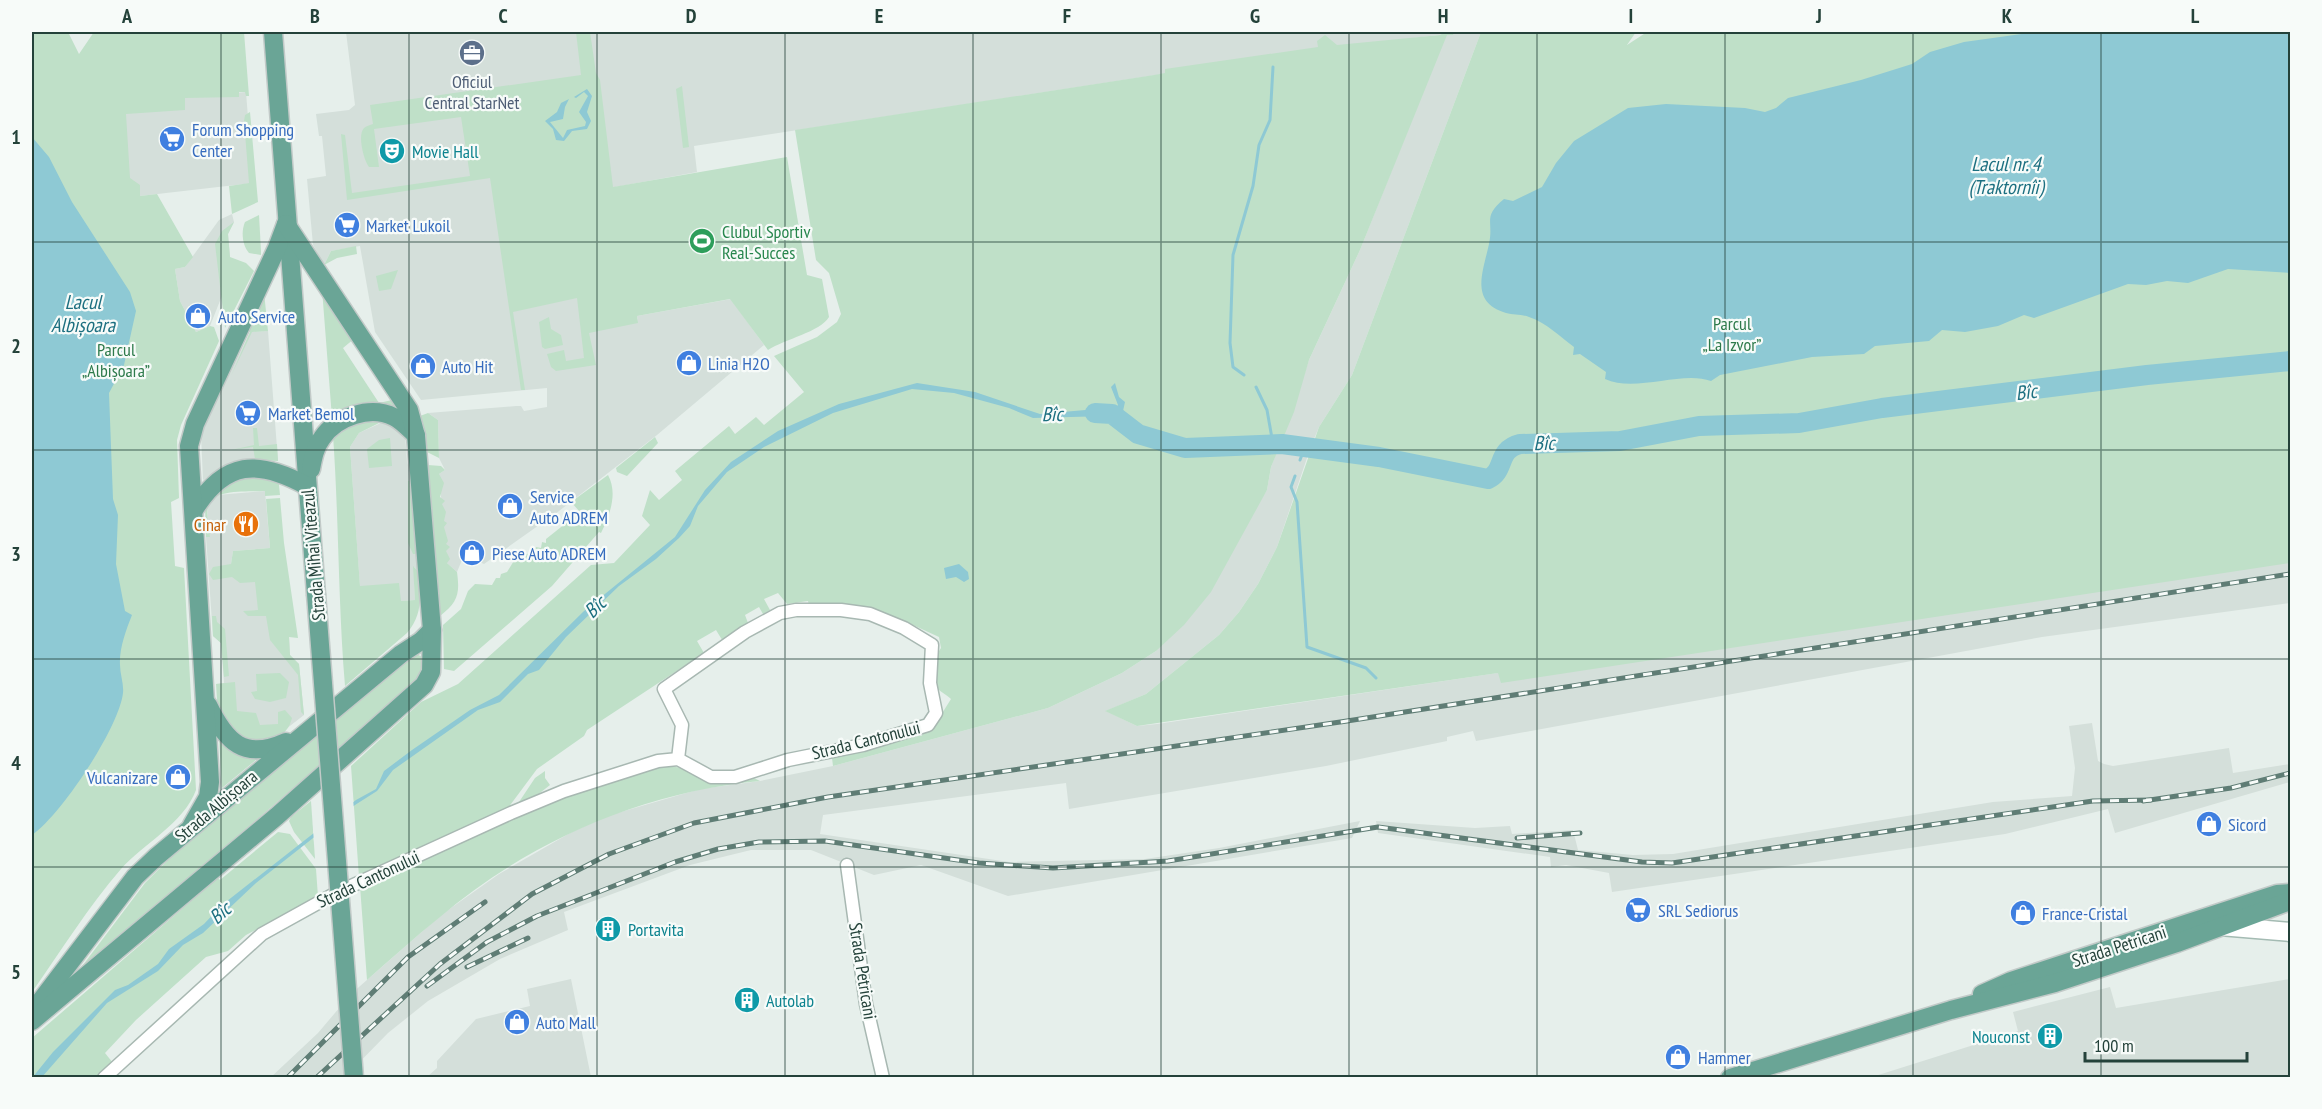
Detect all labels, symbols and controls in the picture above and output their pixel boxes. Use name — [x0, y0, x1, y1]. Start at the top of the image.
text: A — [121, 3, 133, 29]
text: B — [310, 3, 320, 29]
text: C — [498, 3, 508, 29]
text: D — [686, 3, 697, 29]
text: E — [875, 3, 883, 29]
text: F — [1063, 3, 1071, 29]
text: G — [1250, 3, 1260, 29]
text: H — [1438, 3, 1448, 29]
text: I — [1629, 3, 1633, 29]
text: J — [1815, 3, 1822, 29]
text: K — [2002, 3, 2013, 29]
text: L — [2191, 3, 2200, 29]
office icon: Oficiul Central StarNet — [457, 38, 487, 68]
place label: Oficiul Central StarNet — [424, 70, 520, 114]
place label: Forum Shopping Center — [192, 118, 294, 162]
text: 1 — [11, 124, 21, 150]
supermarket icon: Forum Shopping Center — [157, 124, 187, 154]
theatre icon: Movie Hall — [377, 136, 407, 166]
place label: Movie Hall — [412, 140, 479, 163]
water label: Lacul nr. 4 (Traktornîi) — [1969, 151, 2046, 200]
supermarket icon: Market Lukoil — [332, 210, 362, 240]
place label: Market Lukoil — [366, 214, 451, 237]
place label: Clubul Sportiv Real-Succes — [722, 220, 810, 264]
sports icon: Clubul Sportiv Real-Succes — [687, 226, 717, 256]
water label: Lacul Albișoara — [51, 289, 116, 338]
shop icon: Auto Service — [183, 301, 213, 331]
place label: Auto Service — [218, 305, 295, 328]
park label: Parcul „La Izvor” — [1703, 312, 1761, 356]
text: 2 — [11, 333, 21, 359]
park label: Parcul „Albișoara” — [82, 338, 150, 382]
shop icon: Linia H2O — [674, 348, 704, 378]
shop icon: Auto Hit — [408, 351, 438, 381]
place label: Linia H2O — [708, 352, 770, 375]
place label: Auto Hit — [442, 355, 493, 378]
water label: Bîc — [2014, 378, 2040, 406]
supermarket icon: Market Bemol — [233, 398, 263, 428]
water label: Bîc — [1041, 401, 1065, 427]
place label: Market Bemol — [268, 402, 355, 425]
water label: Bîc — [1533, 430, 1557, 456]
place label: Service Auto ADREM — [530, 485, 608, 529]
street label: Strada Mihai Viteazul — [296, 488, 330, 622]
shop icon: Service Auto ADREM — [495, 491, 525, 521]
restaurant icon: Cinar — [231, 509, 261, 539]
place label: Cinar — [194, 513, 226, 536]
shop icon: Piese Auto ADREM — [457, 538, 487, 568]
text: 3 — [11, 541, 21, 567]
place label: Piese Auto ADREM — [492, 542, 606, 565]
water label: Bîc — [578, 589, 613, 624]
street label: Strada Cantonului — [809, 715, 923, 765]
text: 4 — [11, 750, 21, 776]
shop icon: Vulcanizare — [163, 762, 193, 792]
street label: Strada Albișoara — [170, 765, 262, 847]
place label: Vulcanizare — [86, 766, 158, 789]
shop icon: Sicord — [2194, 809, 2224, 839]
place label: Sicord — [2228, 813, 2266, 836]
street label: Strada Cantonului — [313, 845, 423, 913]
water label: Bîc — [204, 895, 238, 930]
supermarket icon: SRL Sediorus — [1623, 895, 1653, 925]
shop icon: France-Cristal — [2008, 898, 2038, 928]
place label: SRL Sediorus — [1658, 899, 1738, 922]
place label: France-Cristal — [2042, 902, 2128, 925]
building icon: Portavita — [593, 914, 623, 944]
place label: Portavita — [628, 918, 684, 941]
street label: Strada Petricani — [2069, 920, 2169, 972]
street label: Strada Petricani — [844, 921, 882, 1021]
text: 5 — [11, 959, 21, 985]
building icon: Autolab — [732, 985, 762, 1015]
place label: Autolab — [766, 989, 814, 1012]
shop icon: Auto Mall — [502, 1007, 532, 1037]
place label: Auto Mall — [536, 1011, 597, 1034]
building icon: Nouconst — [2035, 1021, 2065, 1051]
place label: Nouconst — [1972, 1025, 2030, 1048]
scale bar — [2085, 1025, 2247, 1063]
text: 100 m — [2094, 1034, 2134, 1057]
shop icon: Hammer — [1663, 1042, 1693, 1072]
place label: Hammer — [1698, 1046, 1751, 1069]

